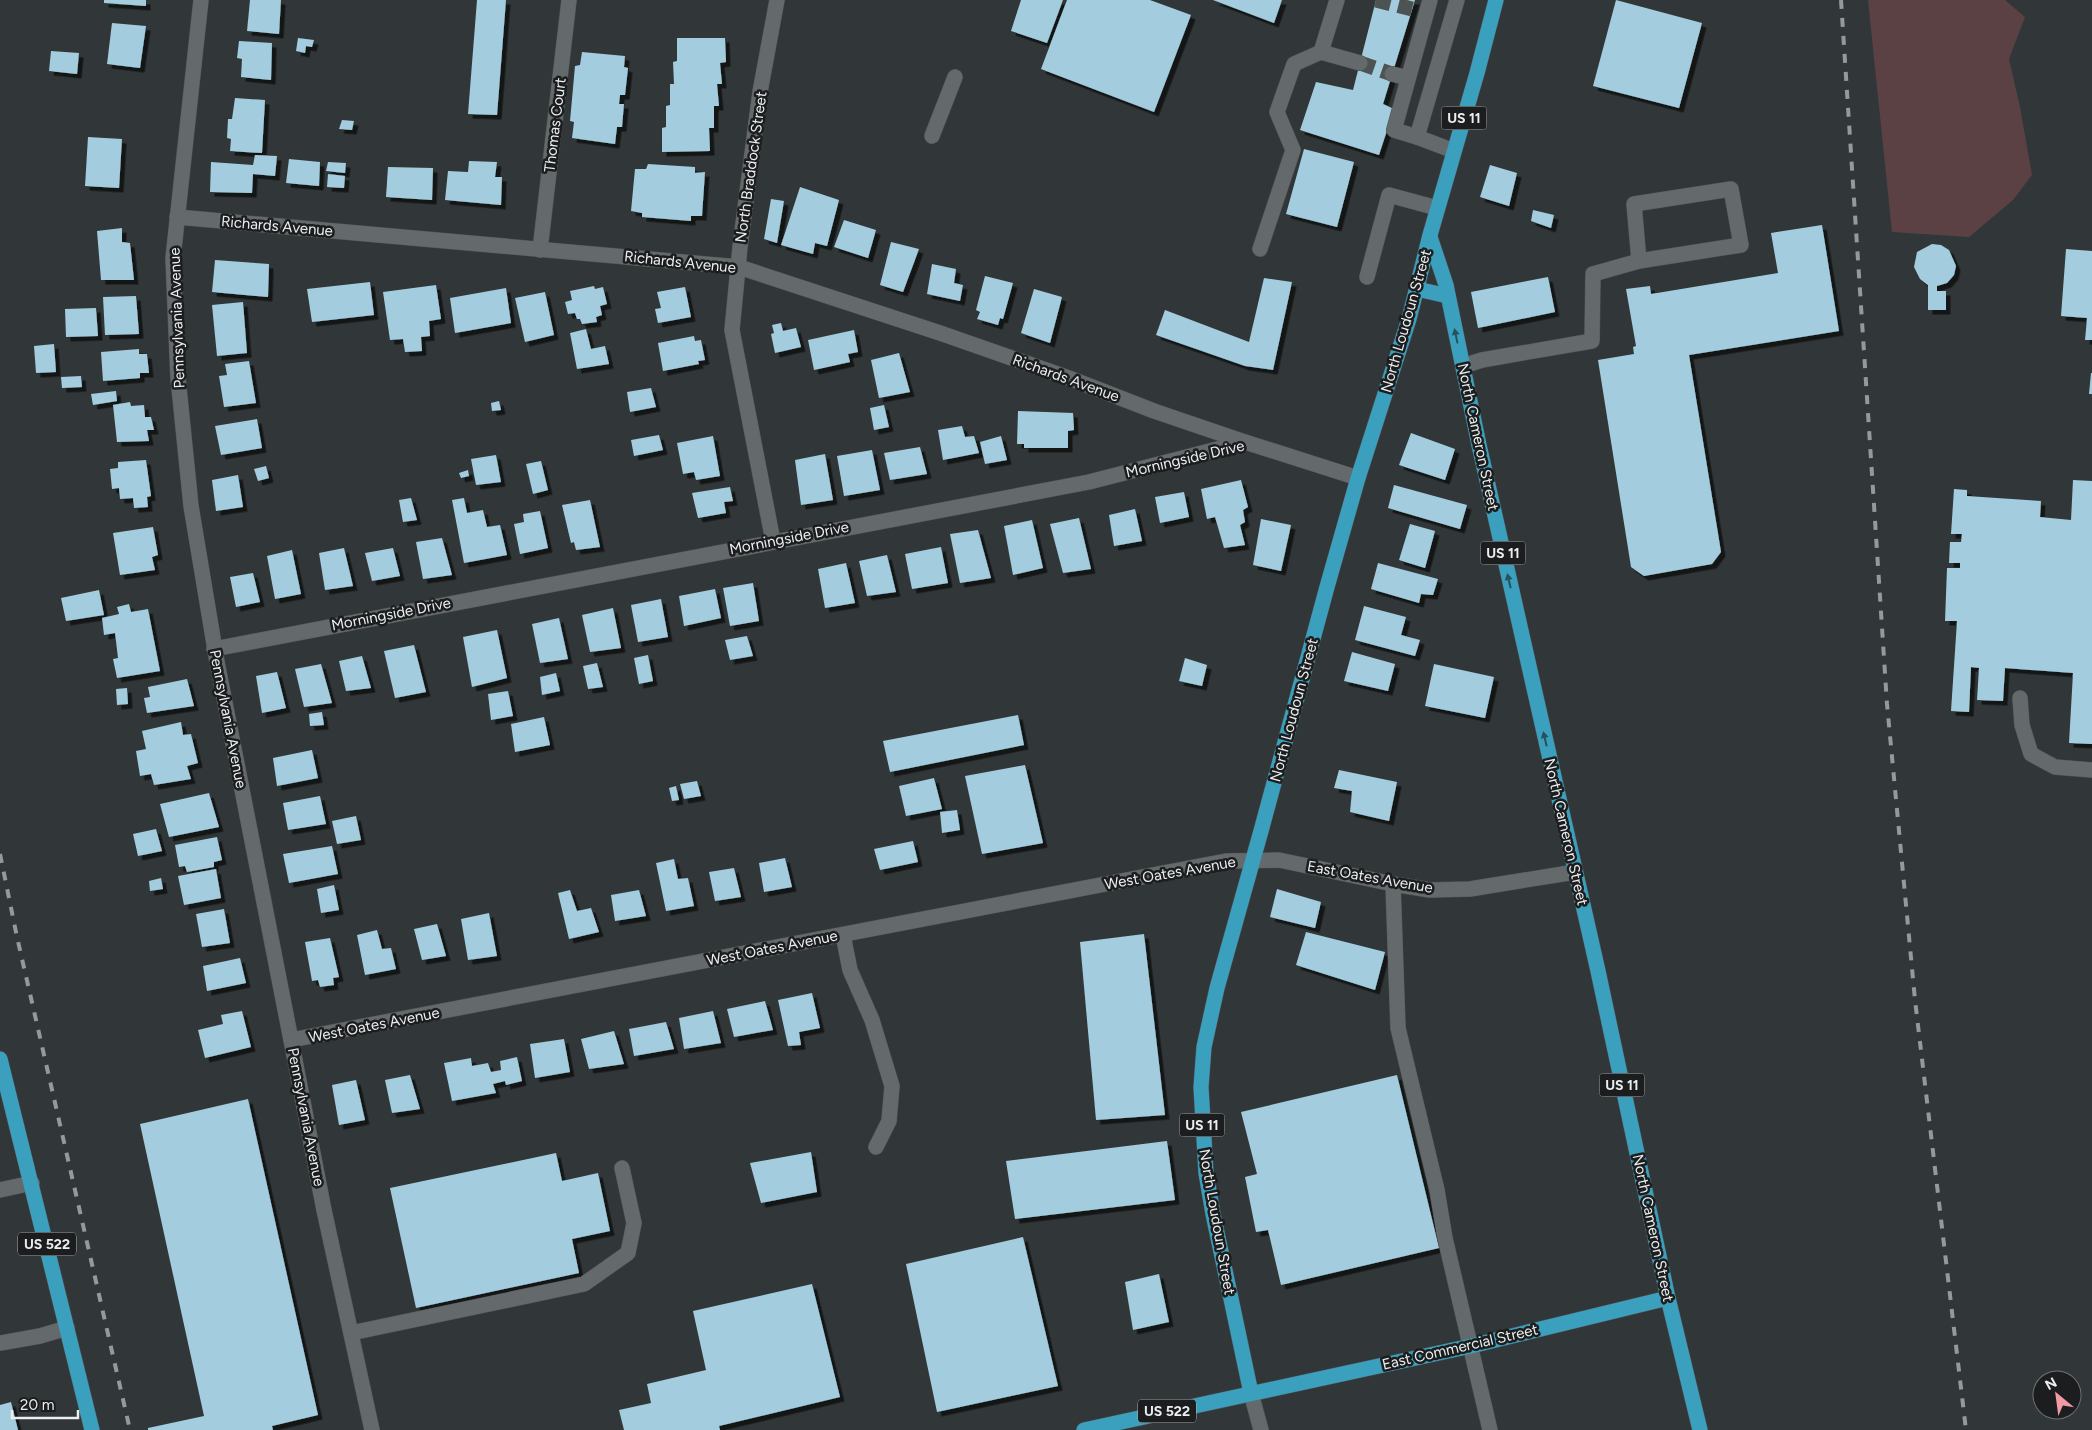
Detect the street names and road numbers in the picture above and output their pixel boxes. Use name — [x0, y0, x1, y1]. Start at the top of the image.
street label: Thomas Court — [540, 76, 570, 173]
street label: North Braddock Street — [731, 90, 771, 244]
road number: US 11 — [1442, 106, 1486, 130]
street label: Richards Avenue — [220, 212, 334, 240]
street label: Pennsylvania Avenue — [166, 247, 188, 389]
street label: Richards Avenue — [623, 247, 737, 277]
street label: North Loudoun Street — [1377, 247, 1435, 395]
street label: Richards Avenue — [1010, 350, 1122, 406]
street label: North Cameron Street — [1454, 362, 1503, 513]
street label: Morningside Drive — [1124, 437, 1246, 481]
street label: Morningside Drive — [728, 518, 850, 558]
road number: US 11 — [1480, 542, 1526, 564]
street label: Morningside Drive — [330, 594, 452, 634]
street label: North Loudoun Street — [1266, 636, 1322, 784]
street label: Pennsylvania Avenue — [206, 648, 250, 790]
street label: North Cameron Street — [1540, 757, 1592, 908]
street label: West Oates Avenue — [1103, 853, 1237, 893]
street label: East Oates Avenue — [1306, 857, 1434, 897]
street label: West Oates Avenue — [705, 926, 839, 970]
street label: West Oates Avenue — [307, 1003, 441, 1047]
street label: Pennsylvania Avenue — [284, 1046, 328, 1188]
road number: US 11 — [1600, 1074, 1644, 1096]
road number: US 11 — [1180, 1114, 1224, 1136]
street label: North Loudoun Street — [1195, 1148, 1239, 1297]
street label: North Cameron Street — [1629, 1153, 1678, 1304]
road number: US 522 — [18, 1232, 76, 1256]
street label: East Commercial Street — [1380, 1320, 1540, 1374]
road number: US 522 — [1138, 1400, 1196, 1422]

